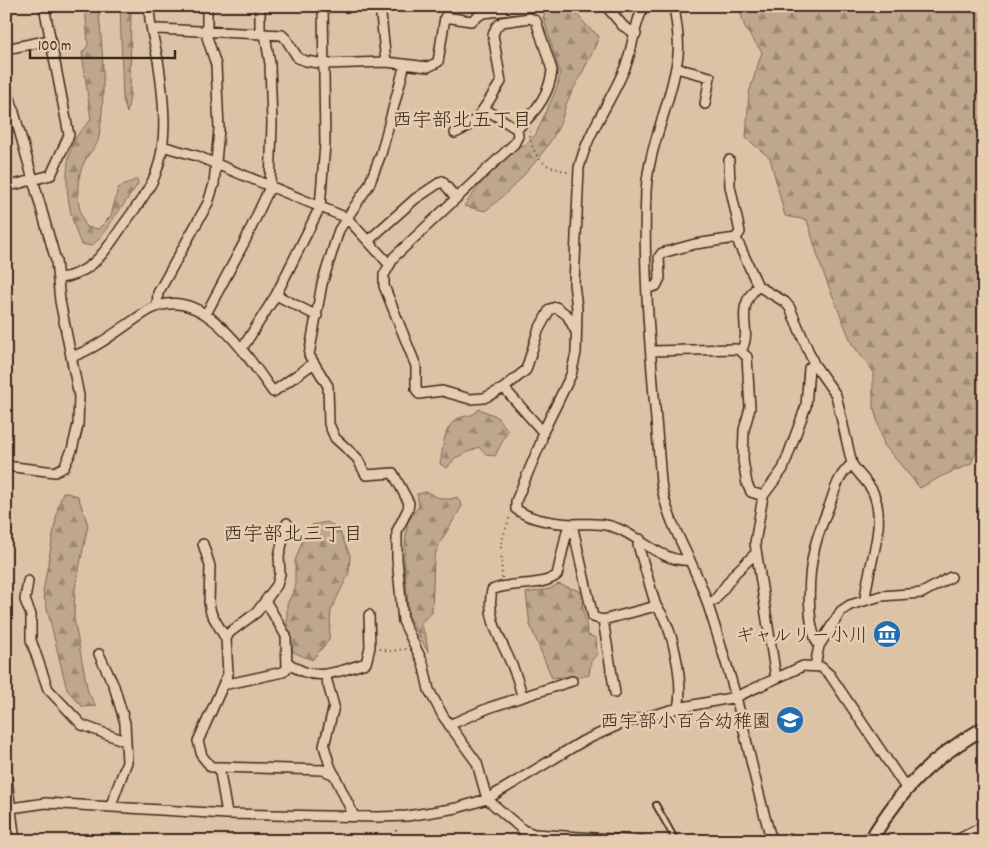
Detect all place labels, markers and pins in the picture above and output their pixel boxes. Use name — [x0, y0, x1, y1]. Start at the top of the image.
museum icon: ギャルリー小川 — [872, 619, 902, 649]
place label: ギャルリー小川 — [735, 624, 868, 651]
school or university icon: 西宇部小百合幼稚園 — [775, 705, 805, 735]
place label: 西宇部小百合幼稚園 — [600, 710, 771, 737]

